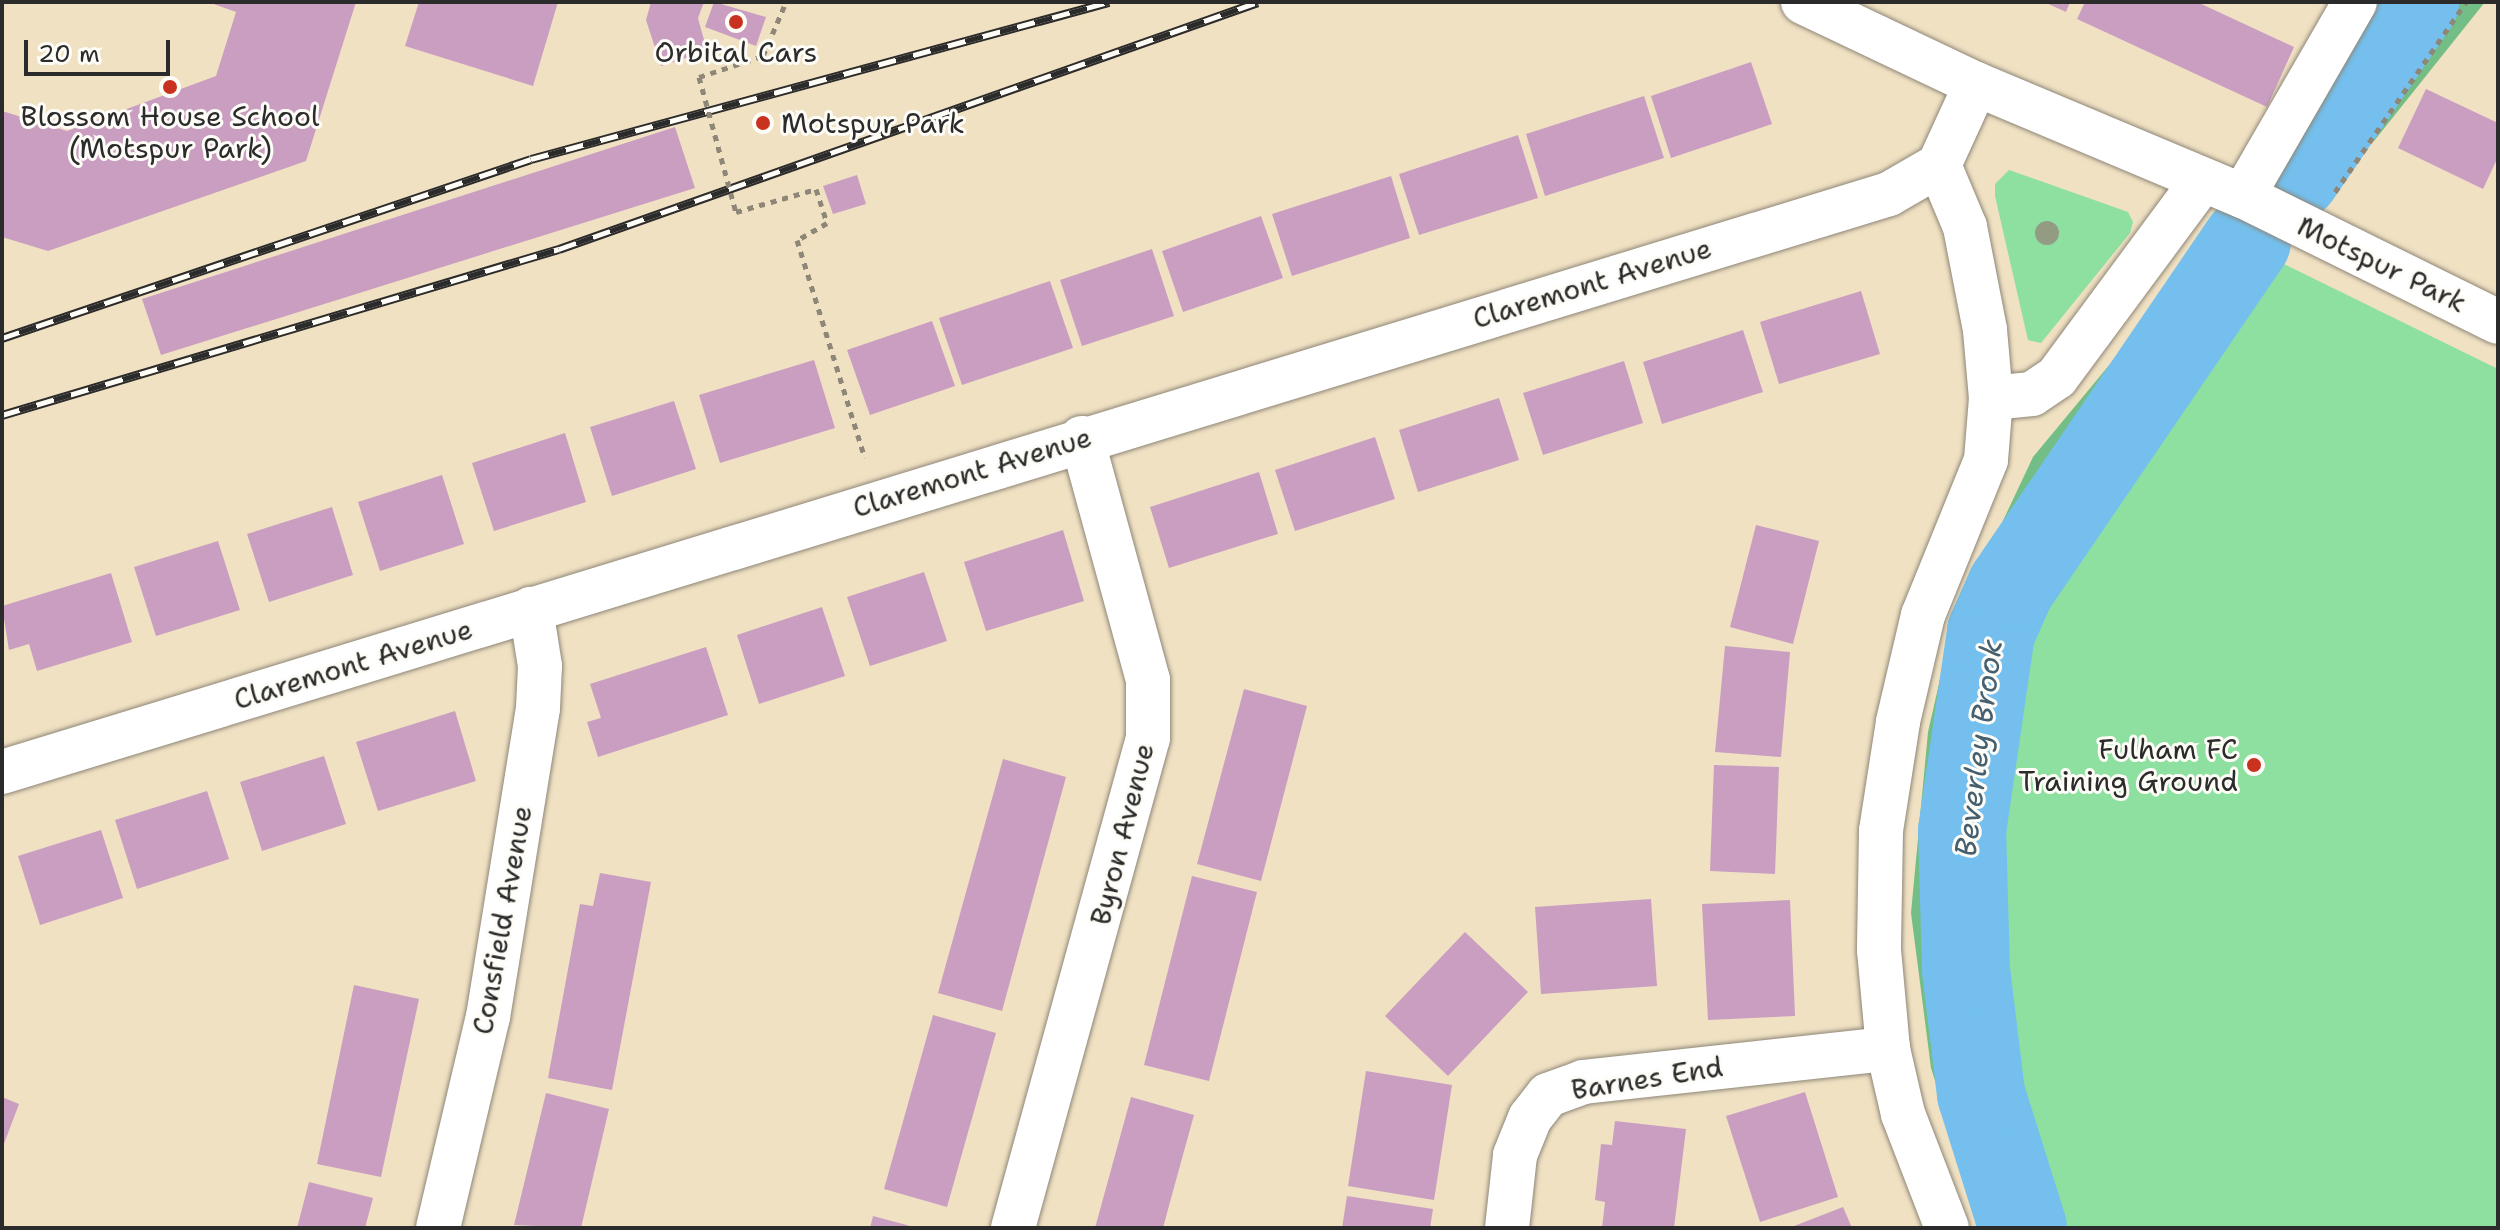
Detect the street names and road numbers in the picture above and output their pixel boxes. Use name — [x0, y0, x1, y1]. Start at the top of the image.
street label: Motspur Park — [2292, 209, 2472, 319]
street label: Claremont Avenue — [1469, 231, 1715, 335]
street label: Claremont Avenue — [849, 420, 1095, 524]
street label: Claremont Avenue — [230, 612, 476, 716]
street label: Byron Avenue — [1083, 740, 1161, 928]
street label: Consfield Avenue — [465, 803, 539, 1037]
street label: Barnes End — [1569, 1049, 1725, 1107]

